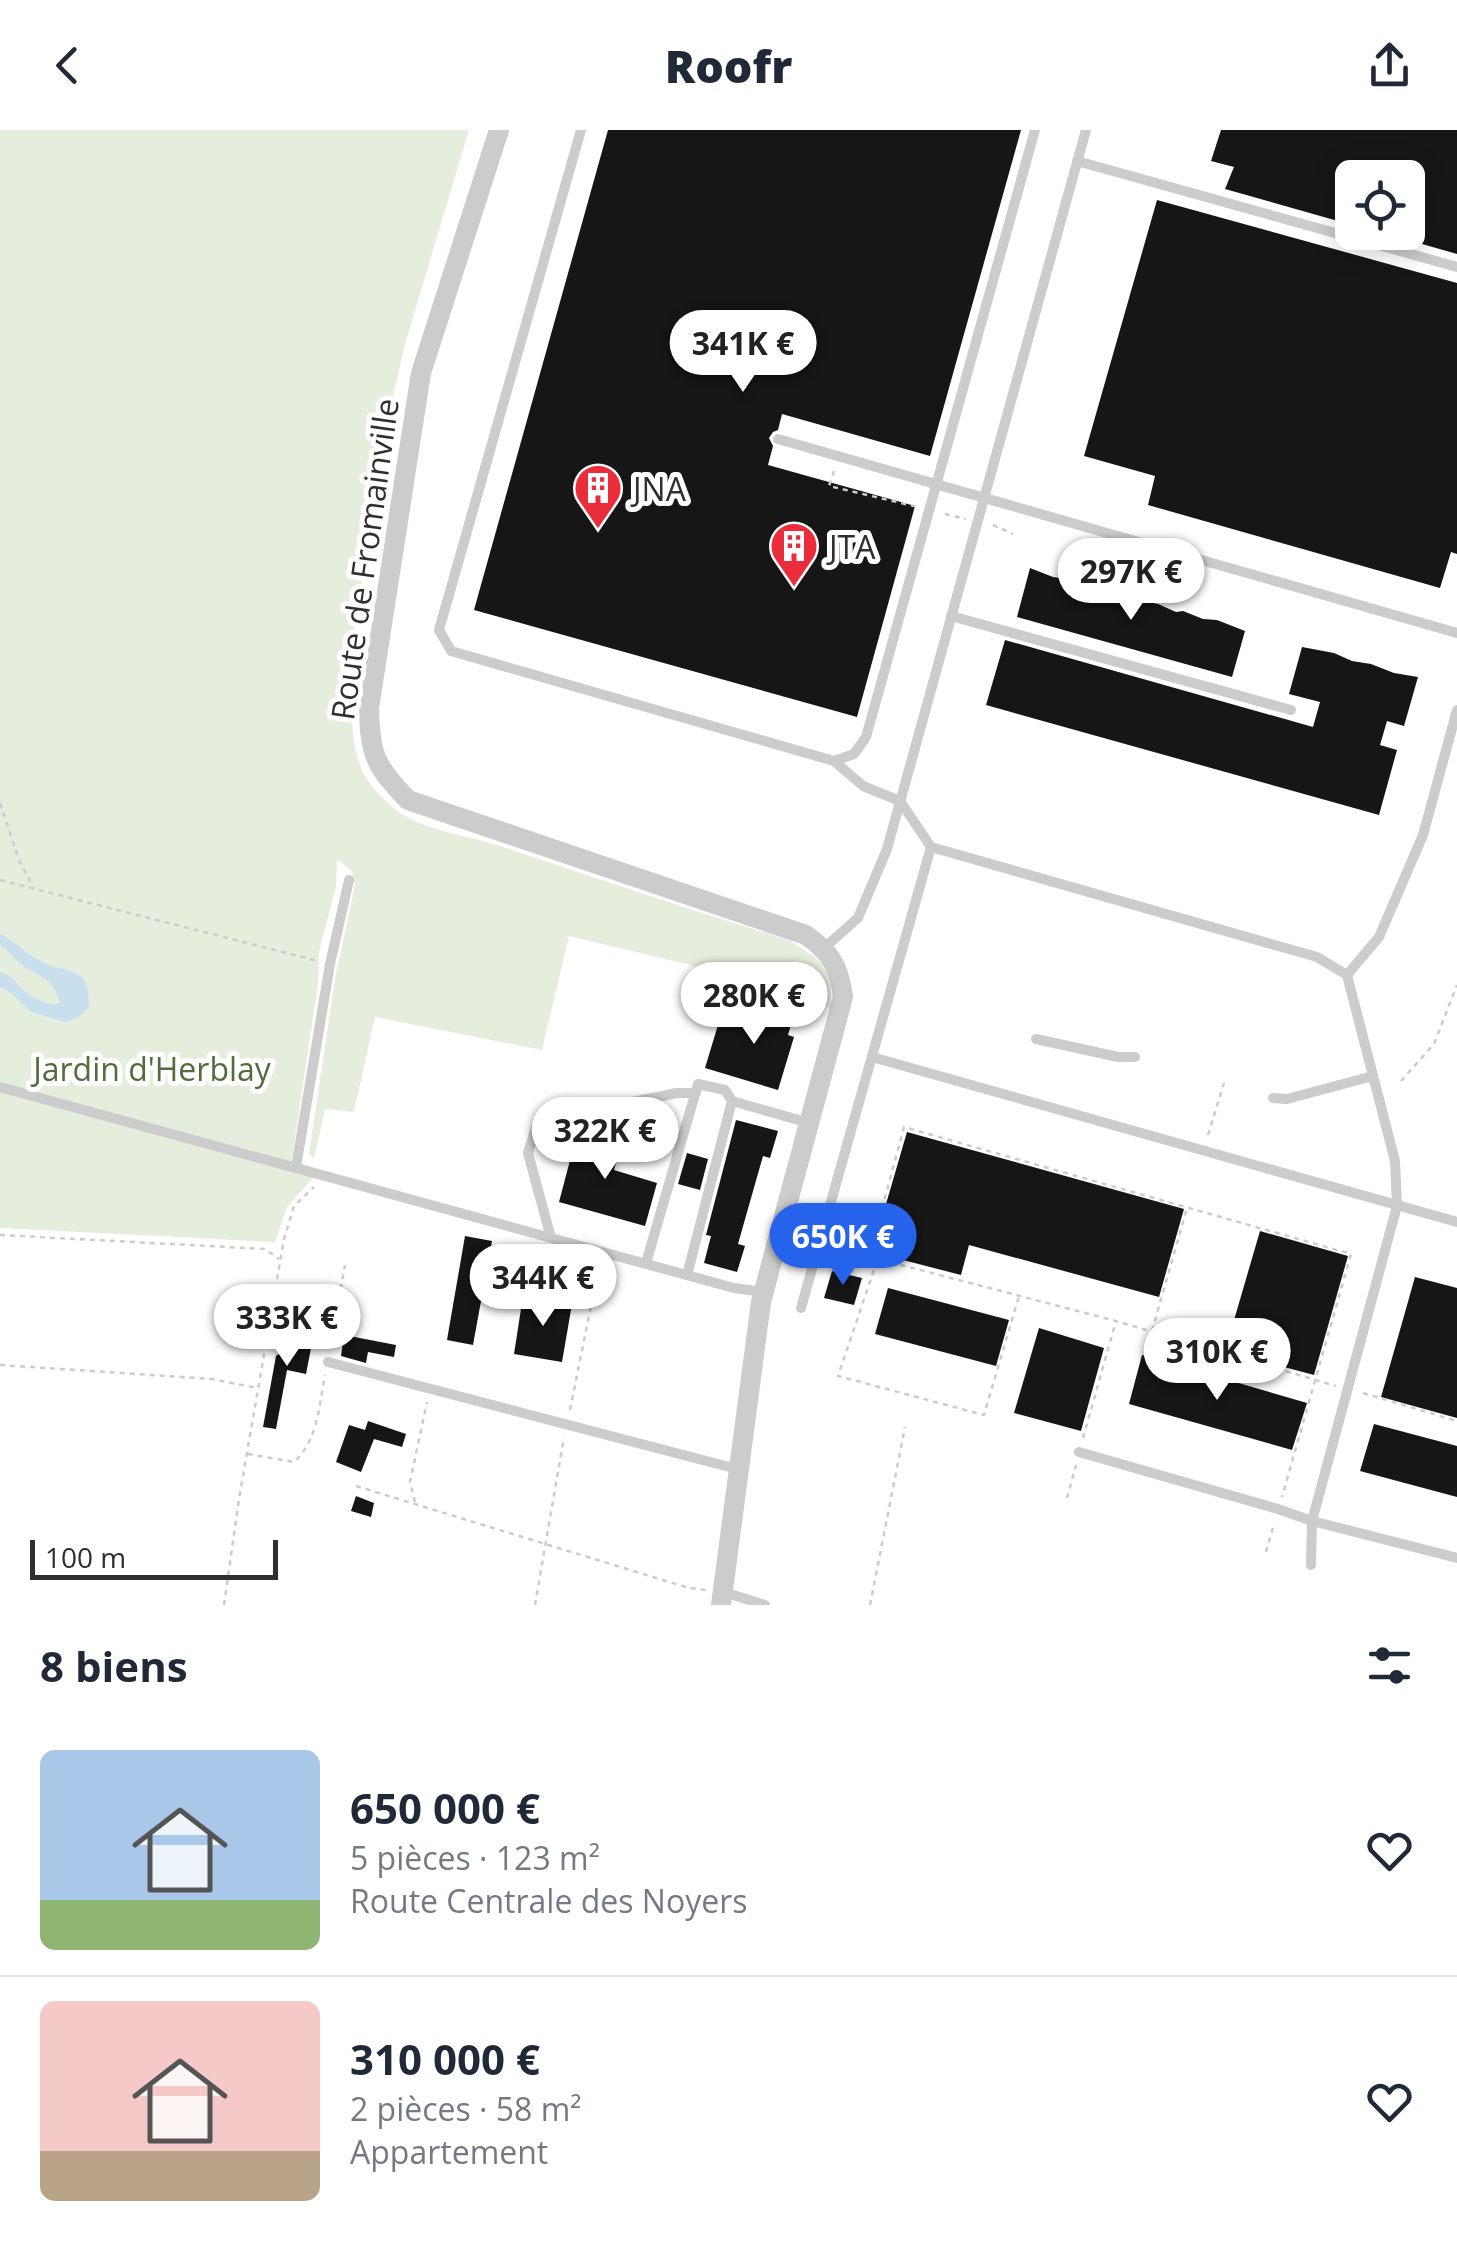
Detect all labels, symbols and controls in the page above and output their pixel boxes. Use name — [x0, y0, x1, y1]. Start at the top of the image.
text: Roofr — [665, 35, 792, 96]
icon: back — [40, 38, 95, 93]
icon: share — [1362, 38, 1417, 93]
map controls — [1335, 160, 1425, 250]
button: locate — [1335, 160, 1425, 250]
pin: 341K € — [662, 310, 824, 395]
text: 341K € — [692, 321, 794, 364]
street label: Route de Fromainville — [320, 395, 408, 723]
building icon: JNA — [572, 462, 624, 530]
place label: JNA — [630, 467, 687, 510]
building icon: JTA — [768, 520, 820, 588]
place label: JTA — [826, 525, 876, 568]
pin: 297K € — [1050, 538, 1212, 623]
text: 297K € — [1080, 549, 1182, 592]
pin: 280K € — [673, 962, 835, 1047]
text: 280K € — [703, 973, 805, 1016]
park label: Jardin d'Herblay — [30, 1047, 272, 1090]
pin: 322K € — [524, 1097, 686, 1182]
text: 322K € — [554, 1108, 656, 1151]
pin: 650K € — [762, 1203, 924, 1288]
text: 650K € — [792, 1214, 894, 1257]
pin: 344K € — [462, 1244, 624, 1329]
text: 344K € — [492, 1255, 594, 1298]
pin: 333K € — [206, 1284, 368, 1369]
text: 333K € — [236, 1295, 338, 1338]
pin: 310K € — [1136, 1318, 1298, 1403]
text: 310K € — [1166, 1329, 1268, 1372]
scale bar — [30, 1535, 278, 1580]
text: 100 m — [45, 1538, 126, 1576]
text: 8 biens — [40, 1637, 188, 1694]
icon: filters — [1362, 1638, 1417, 1693]
text: 650 000 € — [350, 1779, 540, 1836]
icon: home — [120, 1790, 240, 1910]
icon: heart — [1362, 1823, 1417, 1878]
text: 5 pièces · 123 m² — [350, 1836, 600, 1879]
text: Route Centrale des Noyers — [350, 1879, 747, 1922]
text: 310 000 € — [350, 2030, 540, 2087]
icon: home — [120, 2041, 240, 2161]
icon: heart — [1362, 2074, 1417, 2129]
text: 2 pièces · 58 m² — [350, 2087, 581, 2130]
text: Appartement — [350, 2130, 548, 2173]

